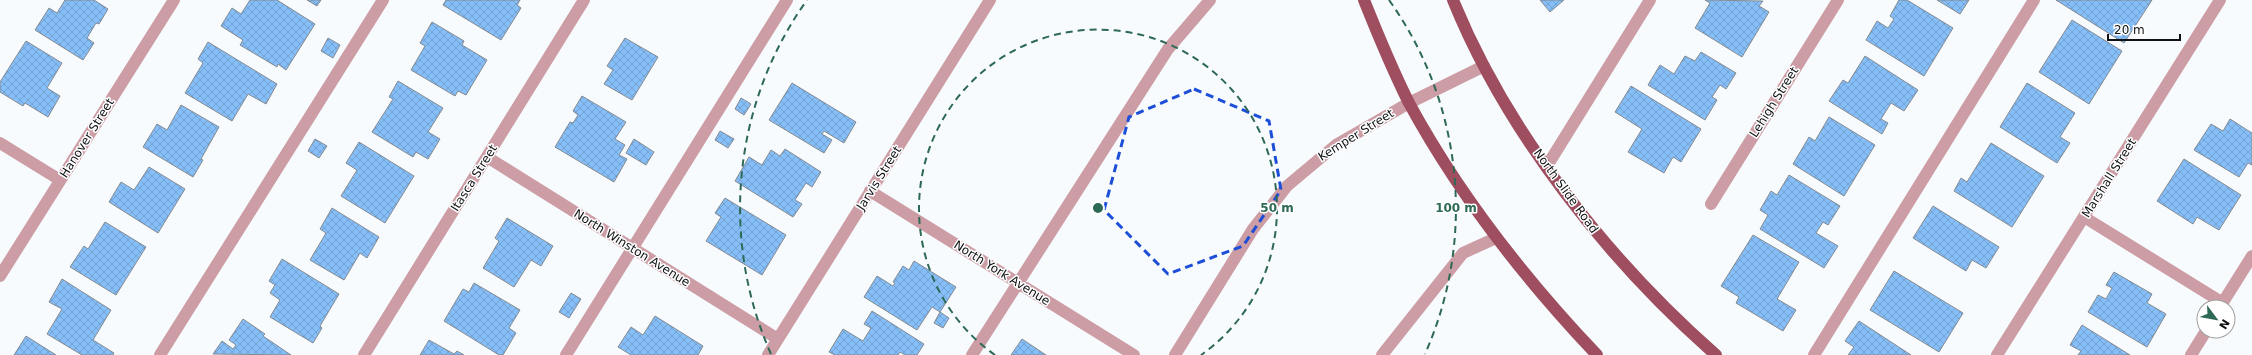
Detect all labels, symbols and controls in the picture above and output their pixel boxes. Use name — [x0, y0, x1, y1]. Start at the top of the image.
scale bar — [2108, 16, 2180, 42]
text: 20 m — [2114, 23, 2145, 37]
street label: Lehigh Street — [1747, 64, 1801, 140]
street label: Hanover Street — [57, 95, 117, 180]
street label: Kemper Street — [1316, 106, 1397, 164]
street label: Marshall Street — [2079, 136, 2139, 220]
street label: Itasca Street — [448, 142, 500, 214]
street label: Jarvis Street — [853, 143, 904, 213]
street label: North Slide Road — [1531, 146, 1601, 236]
centre of rings — [1091, 201, 1105, 215]
text: 50 m — [1260, 201, 1294, 215]
text: 100 m — [1435, 201, 1477, 215]
street label: North Winston Avenue — [571, 206, 693, 290]
street label: North York Avenue — [951, 238, 1053, 308]
north arrow — [2196, 299, 2236, 339]
text: N — [2216, 317, 2232, 331]

